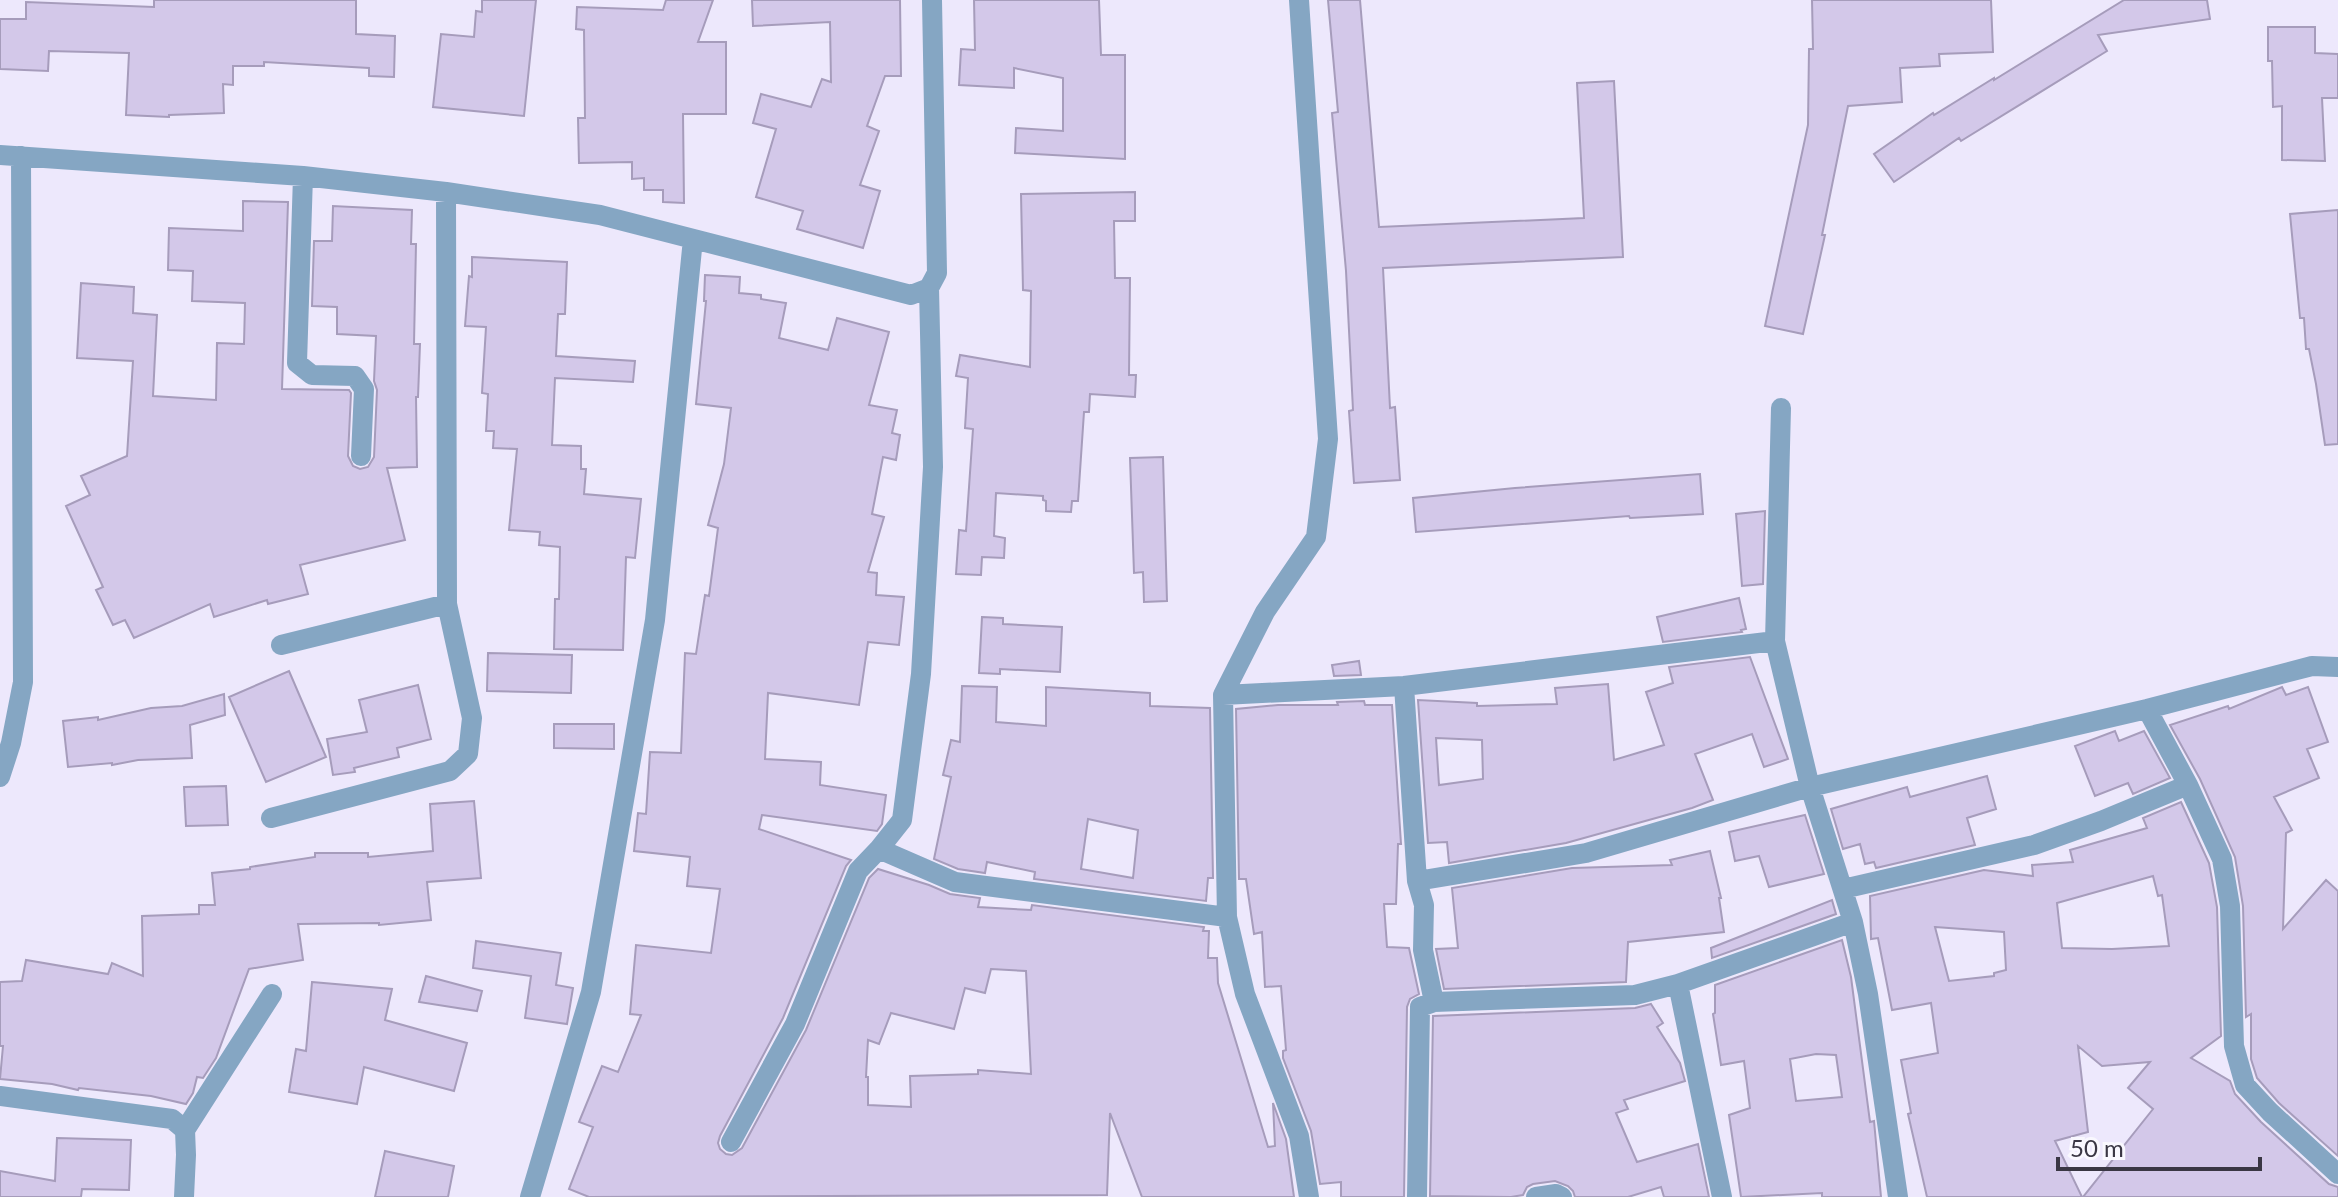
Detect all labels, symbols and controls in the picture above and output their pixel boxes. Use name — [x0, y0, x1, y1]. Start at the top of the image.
scale bar — [2058, 1121, 2260, 1171]
text: 50 m — [2070, 1133, 2124, 1162]

